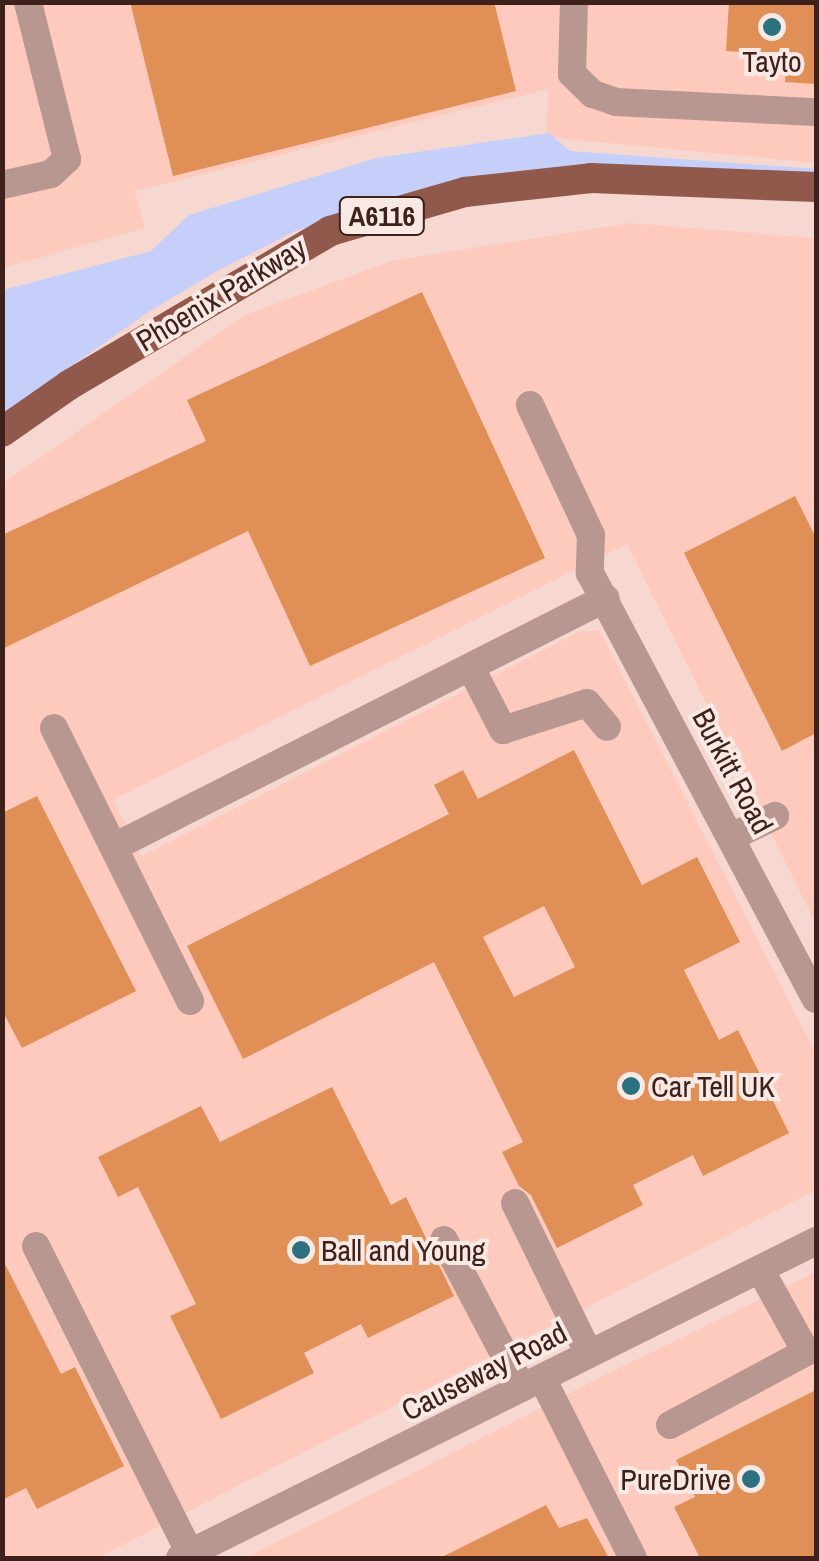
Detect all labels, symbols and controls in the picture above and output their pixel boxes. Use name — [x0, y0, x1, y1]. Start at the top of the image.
marker: Tayto — [761, 16, 783, 38]
place label: Tayto — [742, 43, 802, 79]
road number: A6116 — [337, 193, 427, 239]
street label: Phoenix Parkway — [130, 229, 312, 359]
street label: Burkitt Road — [685, 702, 781, 840]
place label: Car Tell UK — [651, 1068, 775, 1104]
marker: Car Tell UK — [620, 1075, 642, 1097]
place label: Ball and Young — [321, 1232, 486, 1268]
marker: Ball and Young — [290, 1239, 312, 1261]
street label: Causeway Road — [395, 1314, 573, 1428]
place label: PureDrive — [620, 1461, 731, 1497]
marker: PureDrive — [740, 1468, 762, 1490]

